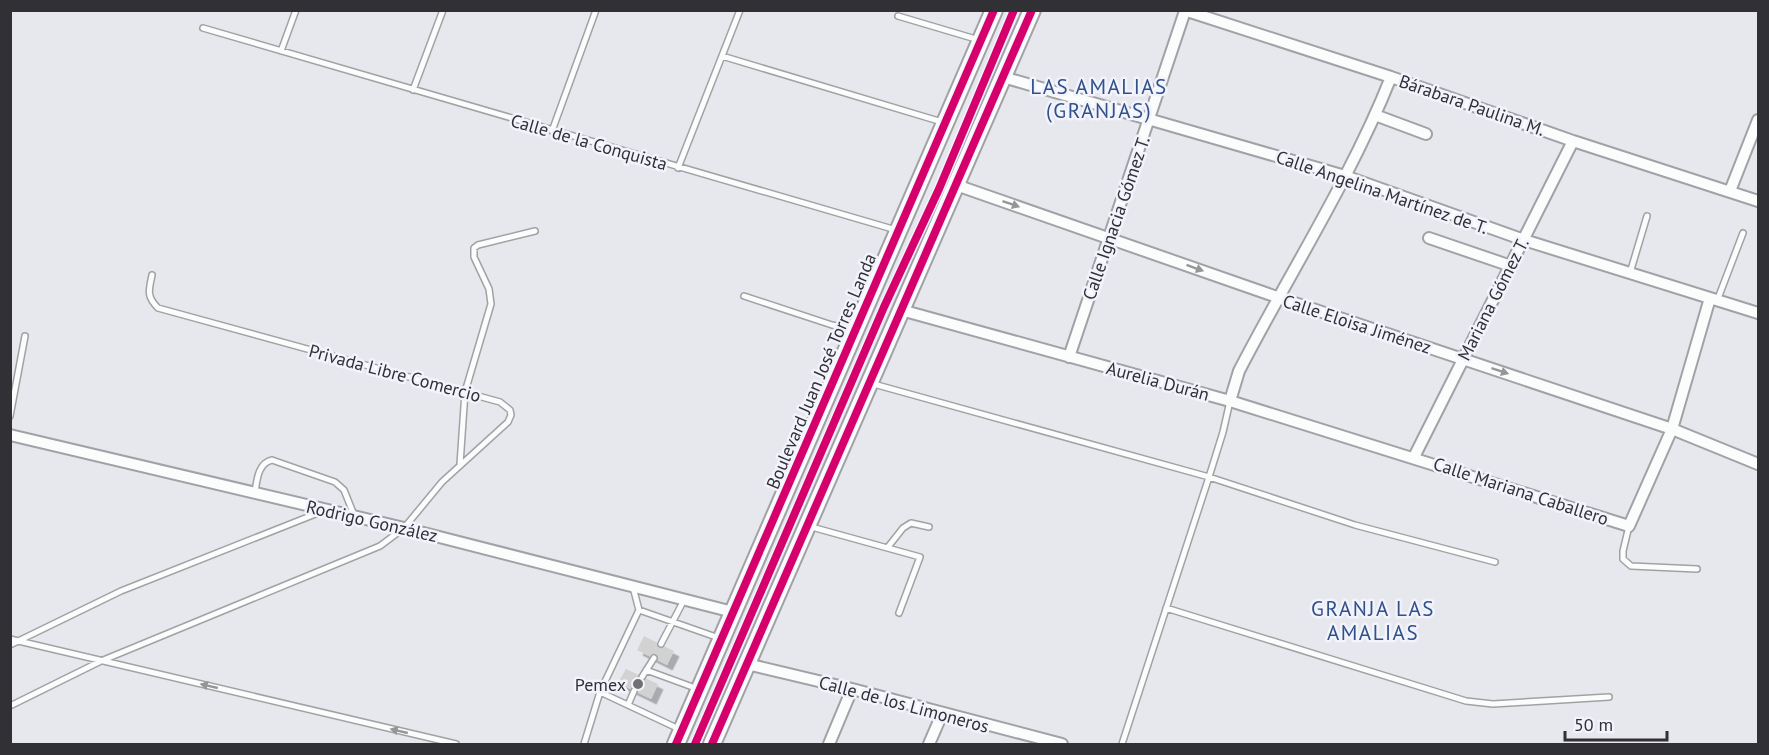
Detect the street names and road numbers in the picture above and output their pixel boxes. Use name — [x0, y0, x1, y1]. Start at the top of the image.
street label: Bárabara Paulina M. — [1396, 69, 1548, 141]
street label: Calle de la Conquista — [508, 109, 670, 175]
street label: Calle Ignacia Gómez T. — [1077, 133, 1155, 303]
street label: Calle Angelina Martínez de T. — [1273, 145, 1491, 239]
street label: Mariana Gómez T. — [1452, 234, 1534, 364]
street label: Boulevard Juan José Torres Landa — [761, 250, 881, 492]
street label: Calle Eloisa Jiménez — [1280, 289, 1434, 359]
street label: Privada Libre Comercio — [306, 339, 484, 407]
street label: Aurelia Durán — [1104, 356, 1212, 406]
street label: Calle Mariana Caballero — [1430, 452, 1612, 530]
street label: Rodrigo González — [304, 495, 440, 547]
street label: Calle de los Limoneros — [816, 670, 992, 738]

